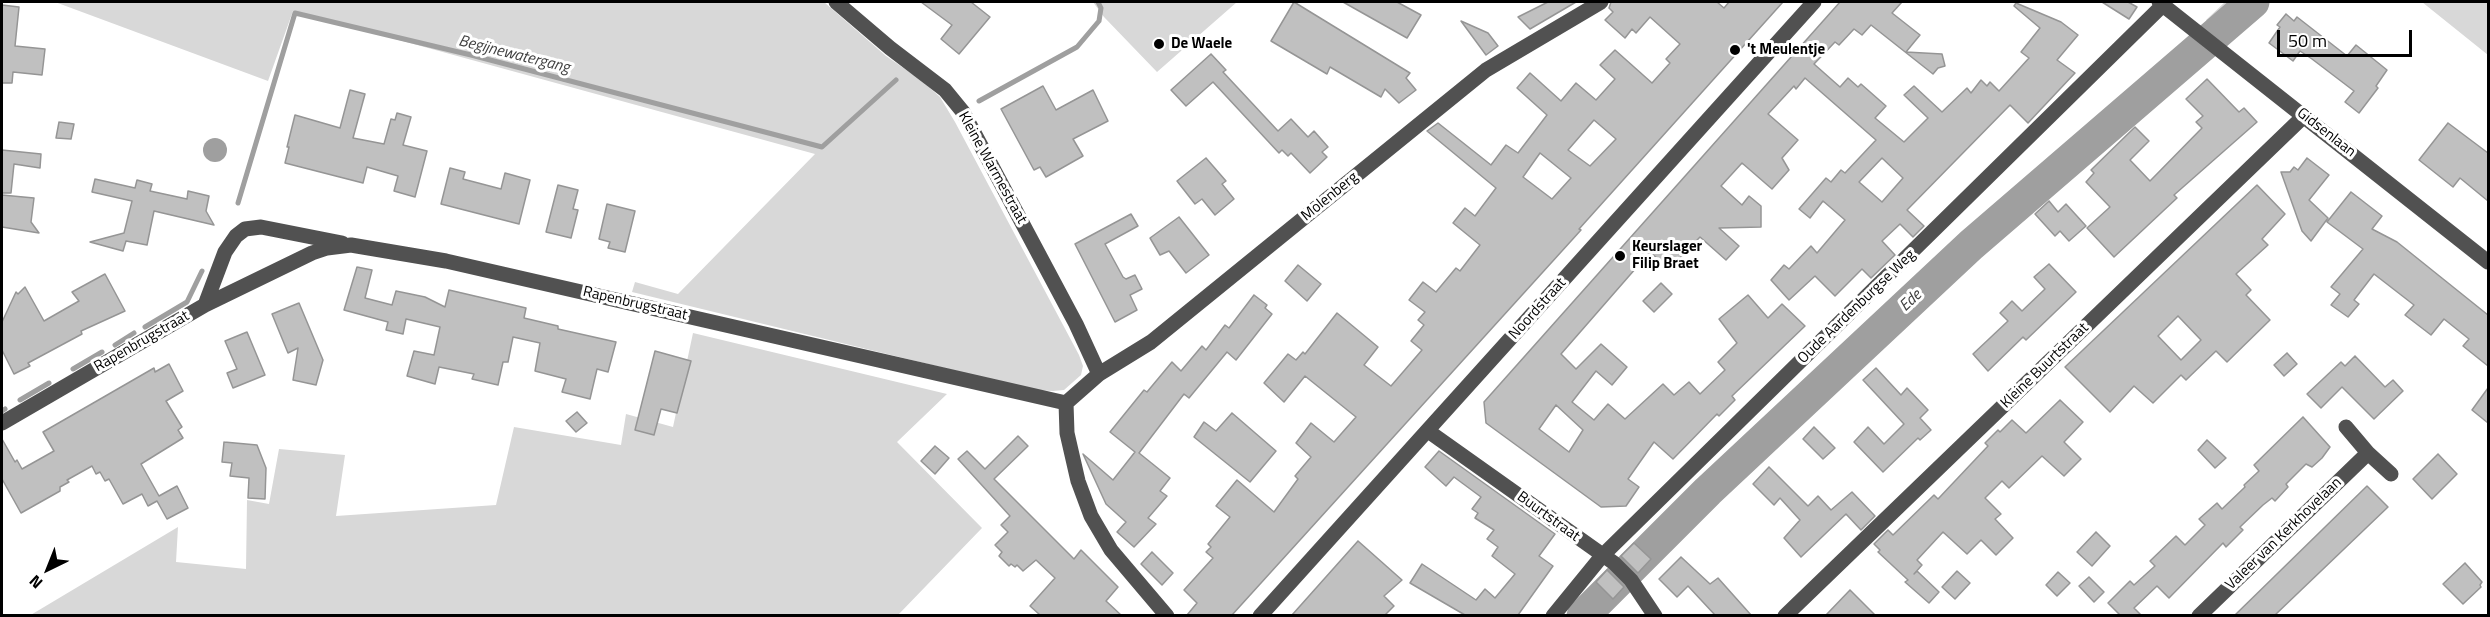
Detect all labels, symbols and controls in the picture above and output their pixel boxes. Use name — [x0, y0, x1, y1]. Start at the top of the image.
scale bar — [2280, 18, 2415, 56]
text: 50 m — [2288, 27, 2327, 54]
water label: Begijnewatergang — [456, 32, 572, 78]
place label: De Waele — [1171, 35, 1232, 53]
marker: De Waele — [1152, 37, 1166, 51]
place label: 't Meulentje — [1747, 41, 1825, 59]
marker: 't Meulentje — [1728, 43, 1742, 57]
street label: Gidsenlaan — [2293, 104, 2359, 162]
street label: Kleine Warmestraat — [954, 109, 1030, 227]
street label: Molenberg — [1298, 169, 1362, 225]
place label: Keurslager Filip Braet — [1632, 238, 1702, 273]
street label: Oude Aardenburgse Weg — [1794, 246, 1920, 368]
marker: Keurslager Filip Braet — [1613, 249, 1627, 263]
street label: Noordstraat — [1506, 275, 1570, 343]
street label: Rapenbrugstraat — [581, 283, 689, 325]
water label: Ede — [1896, 286, 1926, 316]
street label: Rapenbrugstraat — [91, 308, 193, 376]
street label: Kleine Buurtstraat — [1997, 320, 2093, 412]
street label: Valeer van Kerkhovelaan — [2222, 474, 2346, 594]
street label: Buurtstraat — [1513, 488, 1583, 546]
north arrow — [18, 539, 78, 599]
text: N — [23, 570, 48, 595]

